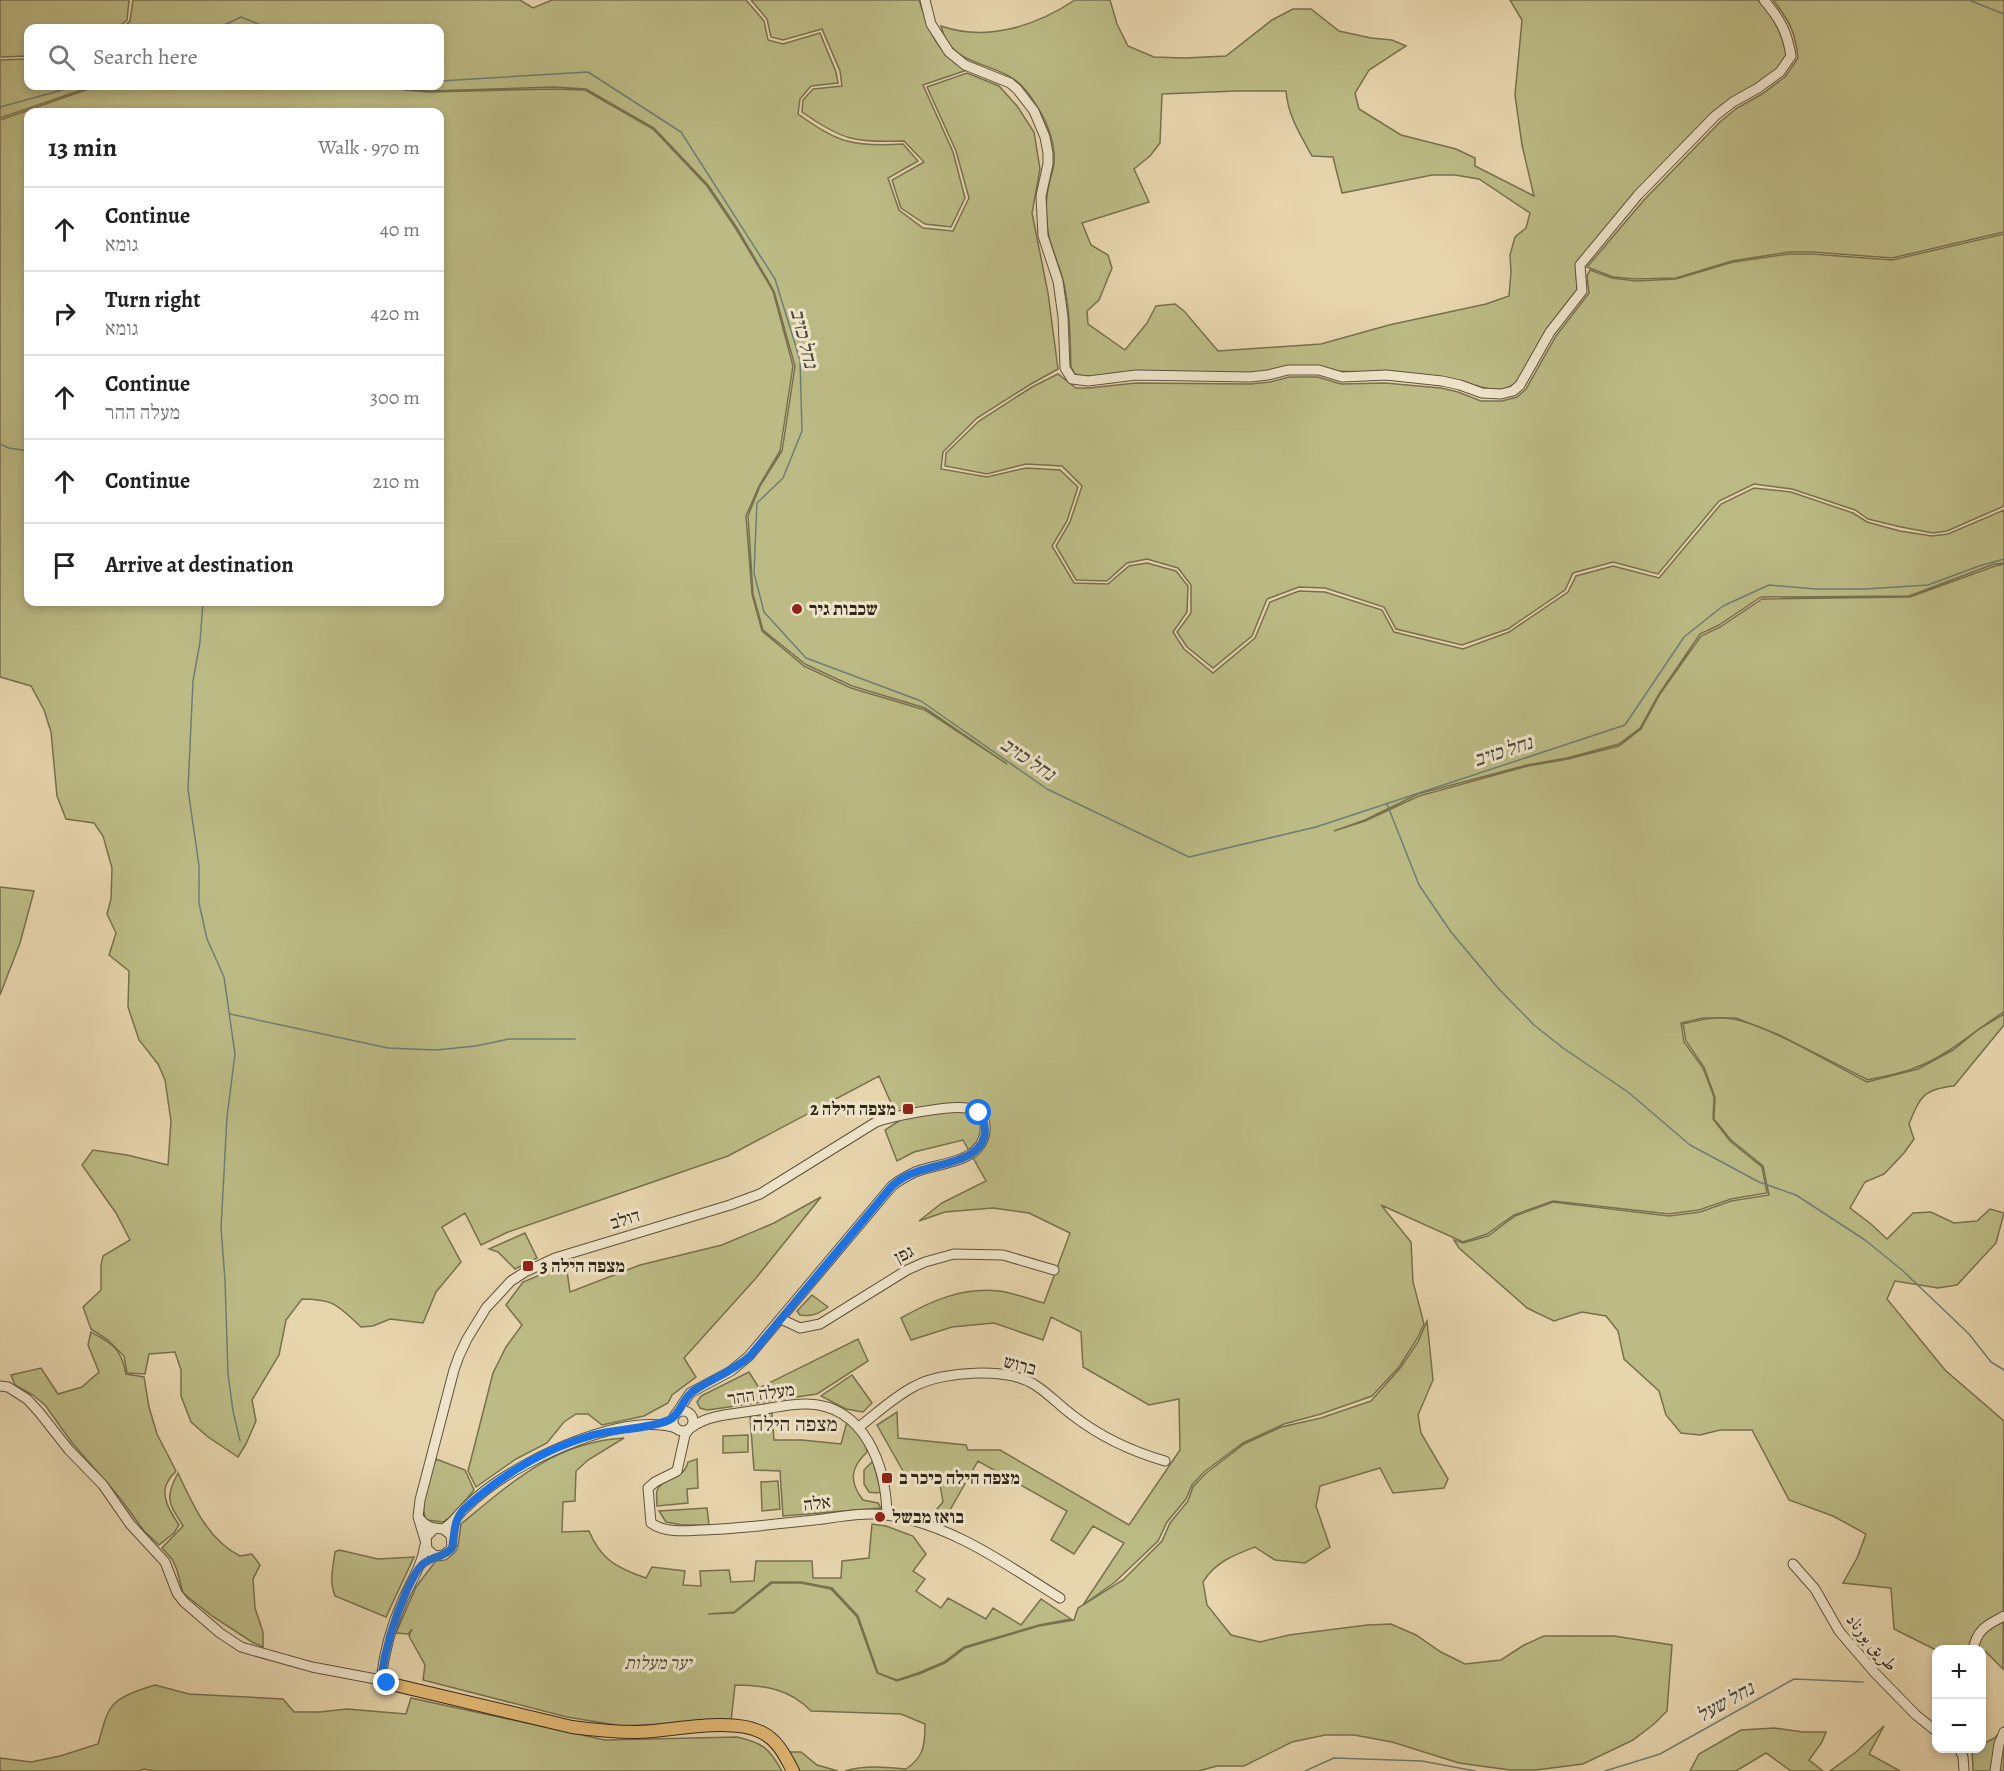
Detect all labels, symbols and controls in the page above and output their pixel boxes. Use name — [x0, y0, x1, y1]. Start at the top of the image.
search box — [24, 24, 444, 90]
icon: search — [45, 41, 78, 74]
text: Search here — [93, 42, 198, 72]
text: 13 min — [48, 130, 117, 165]
text: Walk · 970 m — [318, 134, 420, 161]
text: Continue — [105, 201, 190, 231]
icon: ahead — [48, 213, 81, 246]
text: 40 m — [380, 216, 420, 243]
text: גומא — [105, 231, 139, 258]
text: Turn right — [105, 285, 201, 315]
icon: right — [48, 297, 81, 330]
text: 420 m — [370, 300, 420, 327]
water label: נחל כזיב — [784, 305, 825, 372]
text: גומא — [105, 315, 139, 342]
text: Continue — [105, 369, 190, 399]
icon: ahead — [48, 381, 81, 414]
text: 300 m — [370, 384, 420, 411]
text: מעלה ההר — [105, 399, 180, 426]
icon: ahead — [48, 465, 81, 498]
text: Continue — [105, 466, 190, 496]
text: 210 m — [372, 468, 420, 495]
icon: arrive — [48, 549, 81, 582]
text: Arrive at destination — [105, 550, 294, 580]
place label: שכבות גיר — [809, 597, 878, 621]
marker: שכבות גיר — [790, 602, 804, 616]
water label: נחל כזיב — [1470, 728, 1537, 773]
water label: נחל כזיב — [995, 731, 1062, 788]
place label: מצפה הילה 2 — [810, 1097, 896, 1121]
route start — [965, 1099, 991, 1125]
marker: מצפה הילה 2 — [901, 1102, 915, 1116]
street label: דולב — [607, 1203, 643, 1235]
street label: גפן — [890, 1239, 918, 1269]
place label: מצפה הילה 3 — [540, 1254, 625, 1278]
marker: מצפה הילה 3 — [521, 1259, 535, 1273]
street label: ברוש — [1001, 1349, 1039, 1381]
street label: מעלה ההר — [726, 1377, 796, 1411]
district label: מצפה הילה — [752, 1410, 838, 1438]
place label: מצפה הילה כיכר ב — [899, 1466, 1020, 1490]
marker: מצפה הילה כיכר ב — [880, 1471, 894, 1485]
street label: אלה — [802, 1489, 832, 1517]
place label: בואז מבשל — [892, 1505, 964, 1529]
marker: בואז מבשל — [873, 1510, 887, 1524]
street label: طريق بورناد — [1841, 1608, 1903, 1676]
map controls — [1932, 1645, 1986, 1753]
button: + — [1932, 1645, 1986, 1699]
park label: יער מעלות — [625, 1651, 694, 1675]
route end — [373, 1669, 399, 1695]
water label: נחל שעל — [1691, 1674, 1760, 1729]
button: − — [1932, 1699, 1986, 1753]

